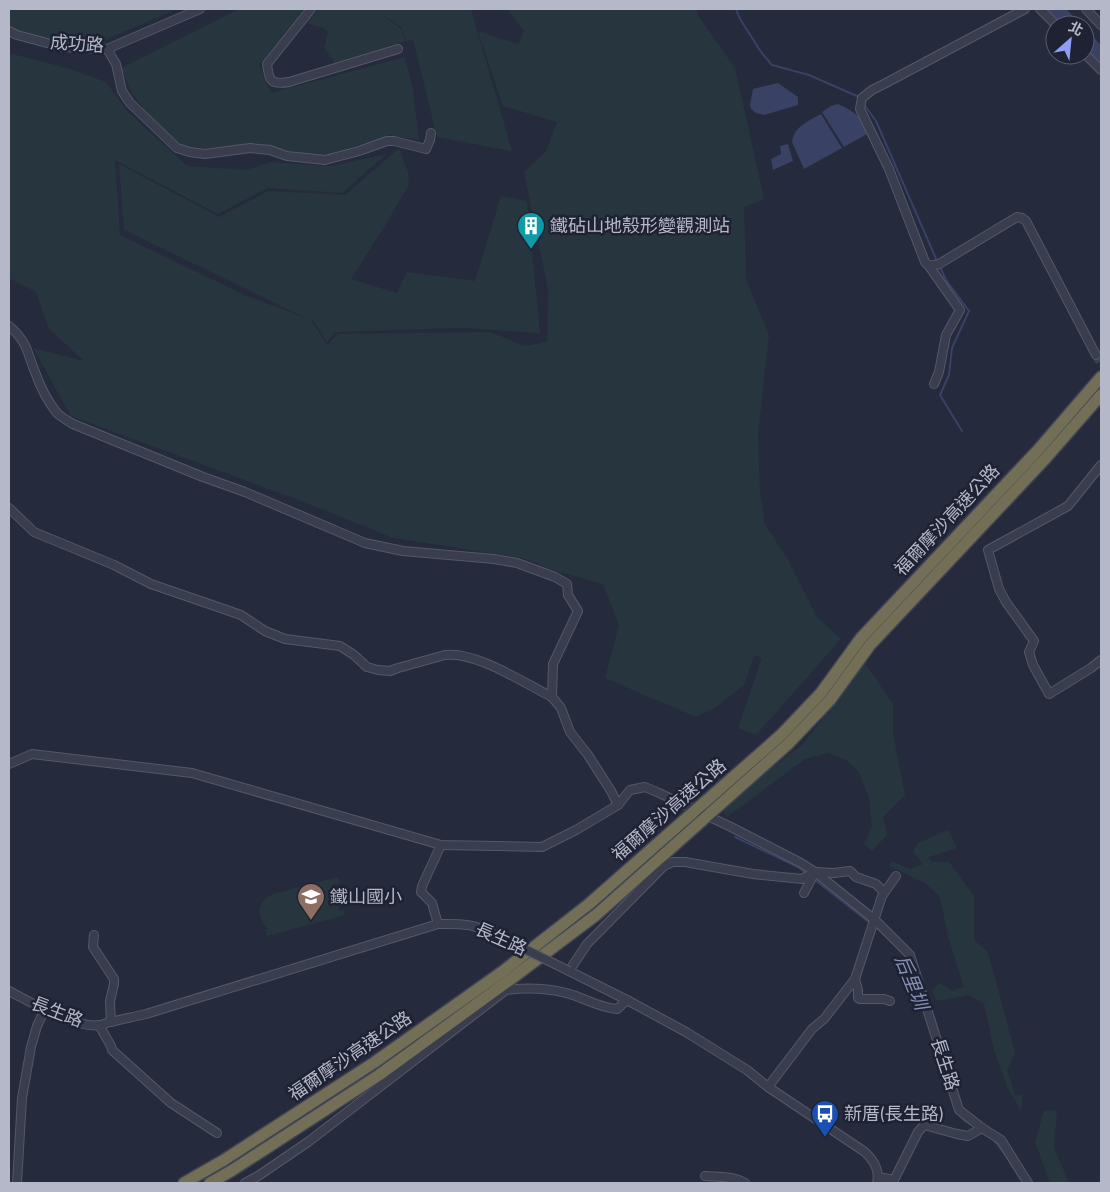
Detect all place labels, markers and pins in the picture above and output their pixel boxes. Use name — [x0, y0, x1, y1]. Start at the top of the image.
building icon: 鐵砧山地殼形變觀測站 — [516, 211, 546, 250]
place label: 鐵砧山地殼形變觀測站 — [550, 212, 730, 239]
school or university icon: 鐵山國小 — [296, 882, 326, 921]
place label: 鐵山國小 — [330, 883, 402, 910]
bus stop icon: 新厝(長生路) — [810, 1099, 840, 1138]
place label: 新厝(長生路) — [844, 1100, 944, 1127]

